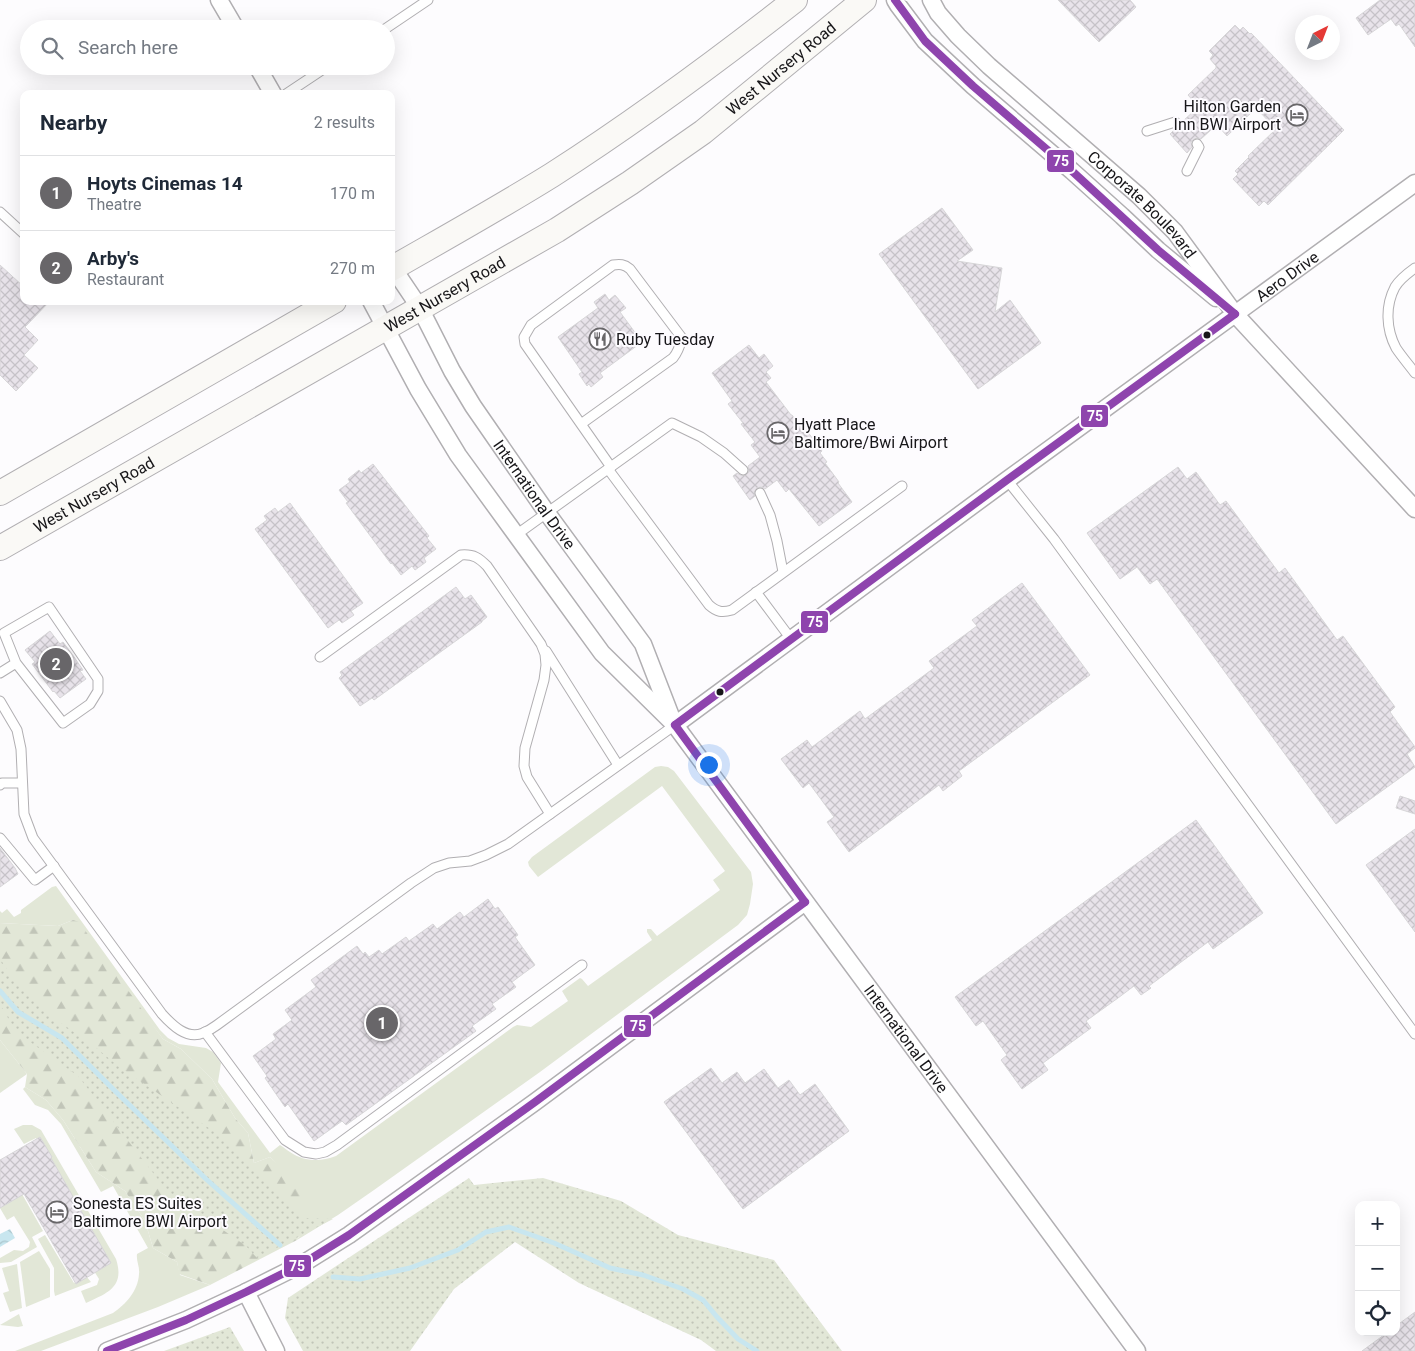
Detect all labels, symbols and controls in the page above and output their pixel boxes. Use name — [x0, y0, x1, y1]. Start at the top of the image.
north arrow — [1295, 15, 1340, 60]
street label: West Nursery Road — [722, 18, 840, 119]
search box — [20, 20, 395, 75]
icon: search — [38, 34, 66, 62]
text: Search here — [78, 36, 178, 59]
place label: Hilton Garden Inn BWI Airport — [1174, 97, 1281, 134]
hotel icon: Hilton Garden Inn BWI Airport — [1285, 103, 1309, 127]
text: Nearby — [40, 111, 107, 135]
text: 2 results — [314, 113, 375, 132]
street label: Corporate Boulevard — [1084, 147, 1200, 262]
line badge: 75 — [1046, 149, 1075, 173]
text: 75 — [1053, 153, 1069, 169]
text: Hoyts Cinemas 14 — [87, 172, 243, 195]
text: 1 — [51, 184, 61, 203]
text: 170 m — [330, 184, 375, 203]
text: Theatre — [87, 195, 142, 214]
text: Arby's — [87, 247, 139, 270]
street label: Aero Drive — [1252, 247, 1322, 305]
street label: West Nursery Road — [381, 252, 508, 336]
text: 2 — [51, 259, 61, 278]
text: 270 m — [330, 259, 375, 278]
text: Restaurant — [87, 270, 164, 289]
restaurant icon: Ruby Tuesday — [588, 327, 612, 351]
place label: Ruby Tuesday — [616, 330, 715, 349]
unlabelled marker — [1202, 330, 1212, 340]
line badge: 75 — [1080, 404, 1109, 428]
text: 75 — [1087, 408, 1103, 424]
place label: Hyatt Place Baltimore/Bwi Airport — [794, 415, 948, 452]
hotel icon: Hyatt Place Baltimore/Bwi Airport — [766, 421, 790, 445]
street label: International Drive — [490, 436, 580, 553]
street label: West Nursery Road — [30, 452, 158, 536]
line badge: 75 — [800, 610, 829, 634]
text: 75 — [807, 614, 823, 630]
pin: 2 — [40, 645, 72, 683]
unlabelled marker — [715, 687, 725, 697]
your location — [696, 752, 722, 778]
street label: International Drive — [860, 981, 953, 1096]
pin: 1 — [366, 1004, 398, 1042]
line badge: 75 — [623, 1014, 652, 1038]
text: 75 — [630, 1018, 646, 1034]
place label: Sonesta ES Suites Baltimore BWI Airport — [73, 1194, 227, 1231]
hotel icon: Sonesta ES Suites Baltimore BWI Airport — [45, 1200, 69, 1224]
map controls — [1355, 1201, 1400, 1336]
button: + — [1355, 1201, 1400, 1246]
button: − — [1355, 1246, 1400, 1291]
line badge: 75 — [283, 1254, 312, 1278]
text: 75 — [289, 1258, 305, 1274]
button: locate — [1355, 1291, 1400, 1336]

